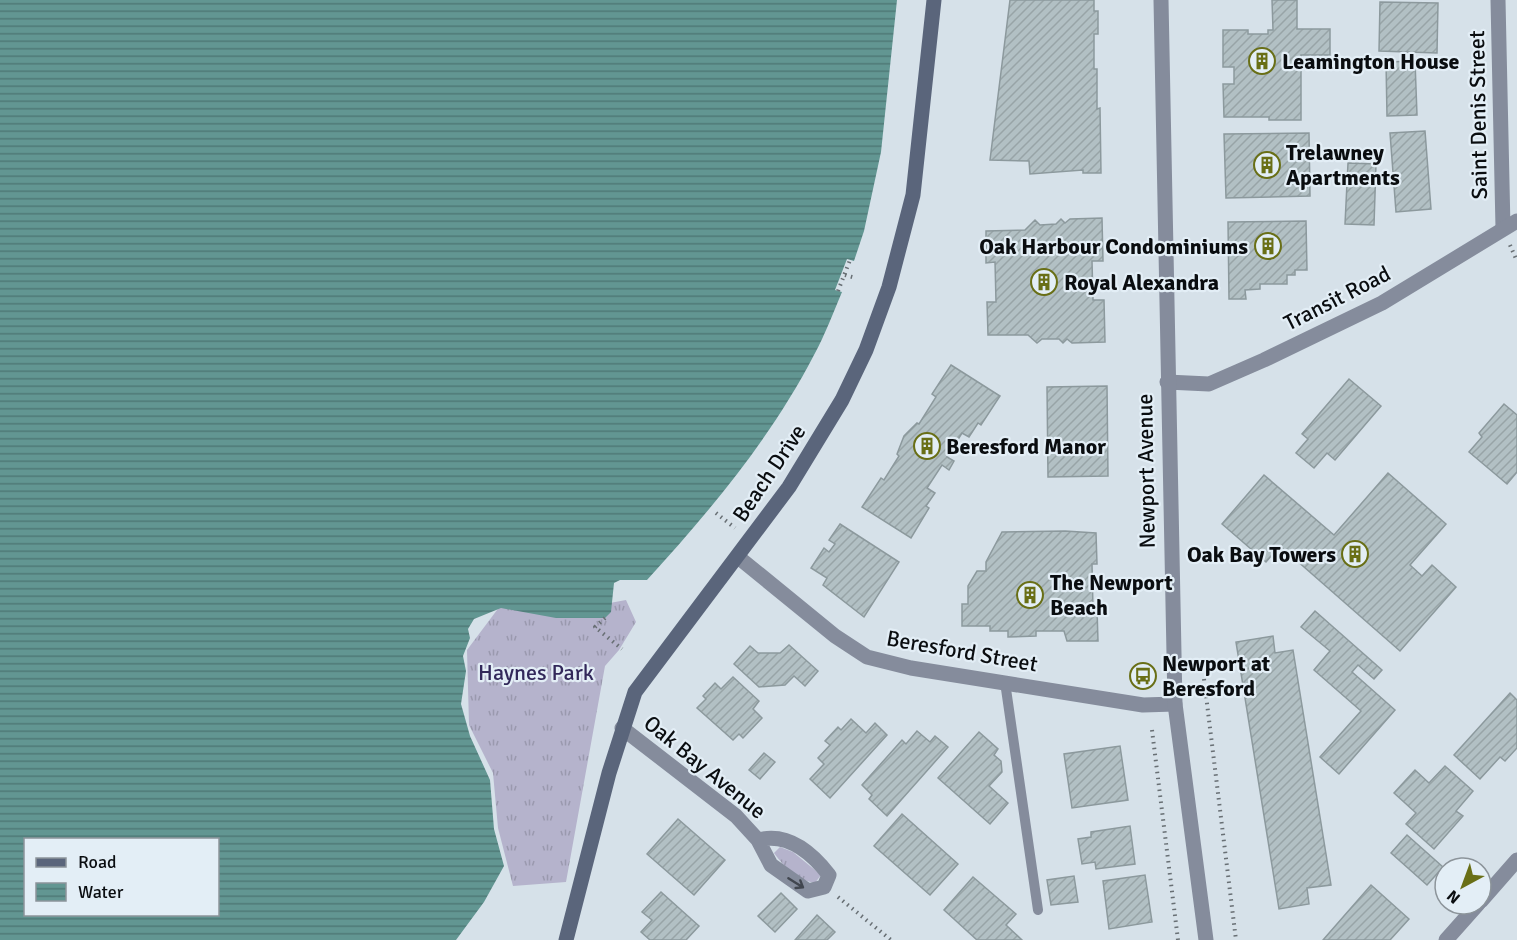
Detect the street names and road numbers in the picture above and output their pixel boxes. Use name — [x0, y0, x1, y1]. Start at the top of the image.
street label: Saint Denis Street — [1463, 30, 1493, 200]
street label: Transit Road — [1279, 260, 1395, 336]
street label: Newport Avenue — [1131, 393, 1161, 549]
street label: Beach Drive — [727, 419, 811, 527]
street label: Beresford Street — [884, 624, 1040, 678]
street label: Oak Bay Avenue — [638, 710, 772, 824]

